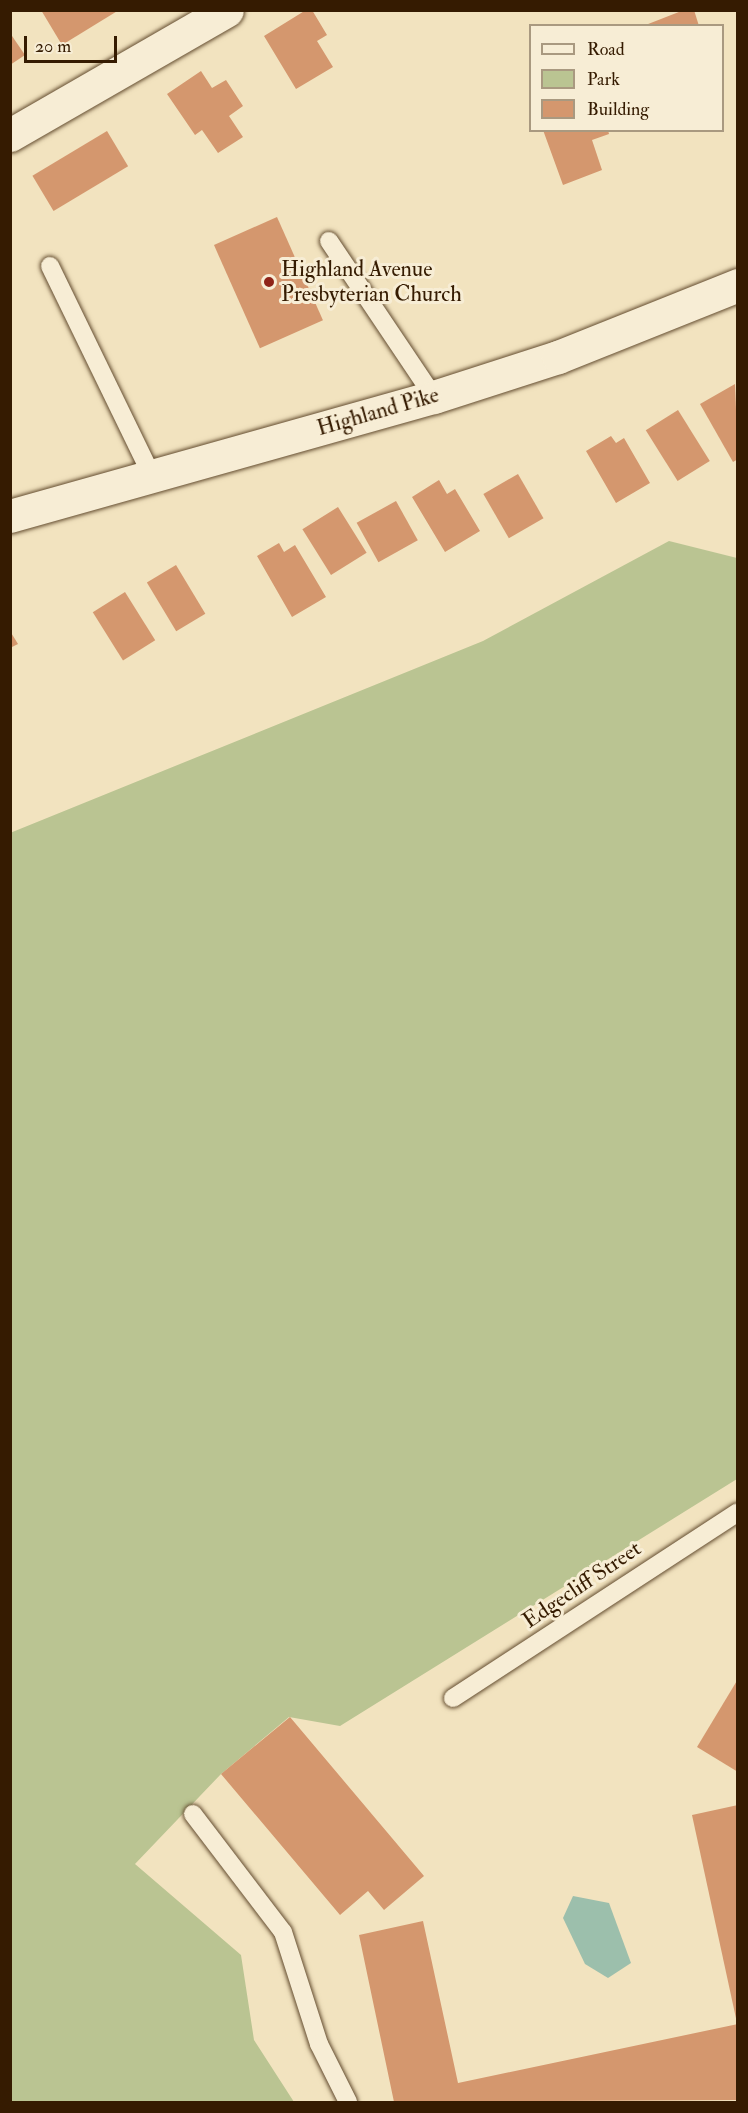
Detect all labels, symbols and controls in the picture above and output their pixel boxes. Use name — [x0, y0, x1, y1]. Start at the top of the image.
scale bar — [27, 24, 120, 62]
legend — [529, 24, 724, 132]
text: 20 m — [35, 35, 71, 58]
text: Road — [587, 38, 625, 61]
text: Park — [587, 68, 620, 91]
text: Building — [587, 98, 649, 121]
place label: Highland Avenue Presbyterian Church — [281, 256, 462, 308]
marker: Highland Avenue Presbyterian Church — [262, 275, 276, 289]
street label: Highland Pike — [314, 382, 442, 442]
street label: Edgecliff Street — [518, 1536, 646, 1634]

